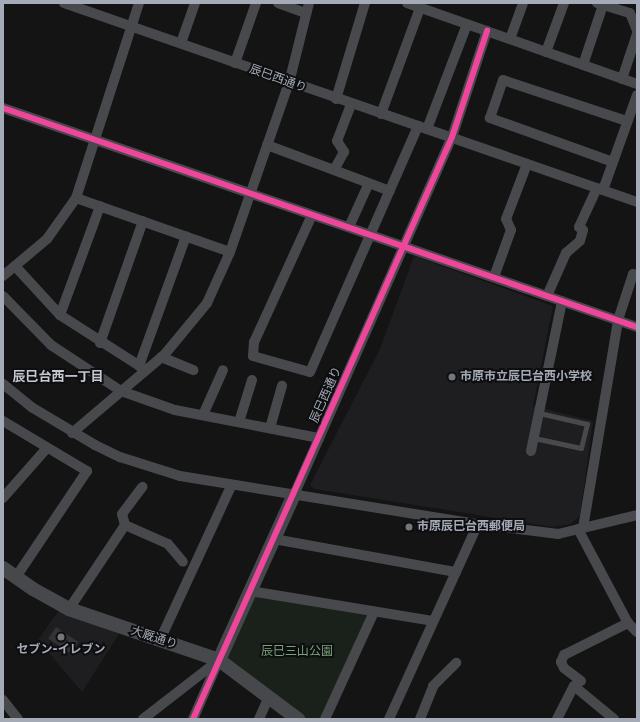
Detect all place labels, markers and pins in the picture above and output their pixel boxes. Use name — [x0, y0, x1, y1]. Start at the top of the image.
place label: 市原市立辰巳台西小学校 — [460, 370, 592, 384]
marker: 市原市立辰巳台西小学校 — [447, 372, 457, 382]
place label: 市原辰巳台西郵便局 — [417, 520, 525, 534]
marker: 市原辰巳台西郵便局 — [404, 522, 414, 532]
marker: セブン-イレブン — [56, 632, 66, 642]
place label: セブン-イレブン — [17, 643, 105, 657]

